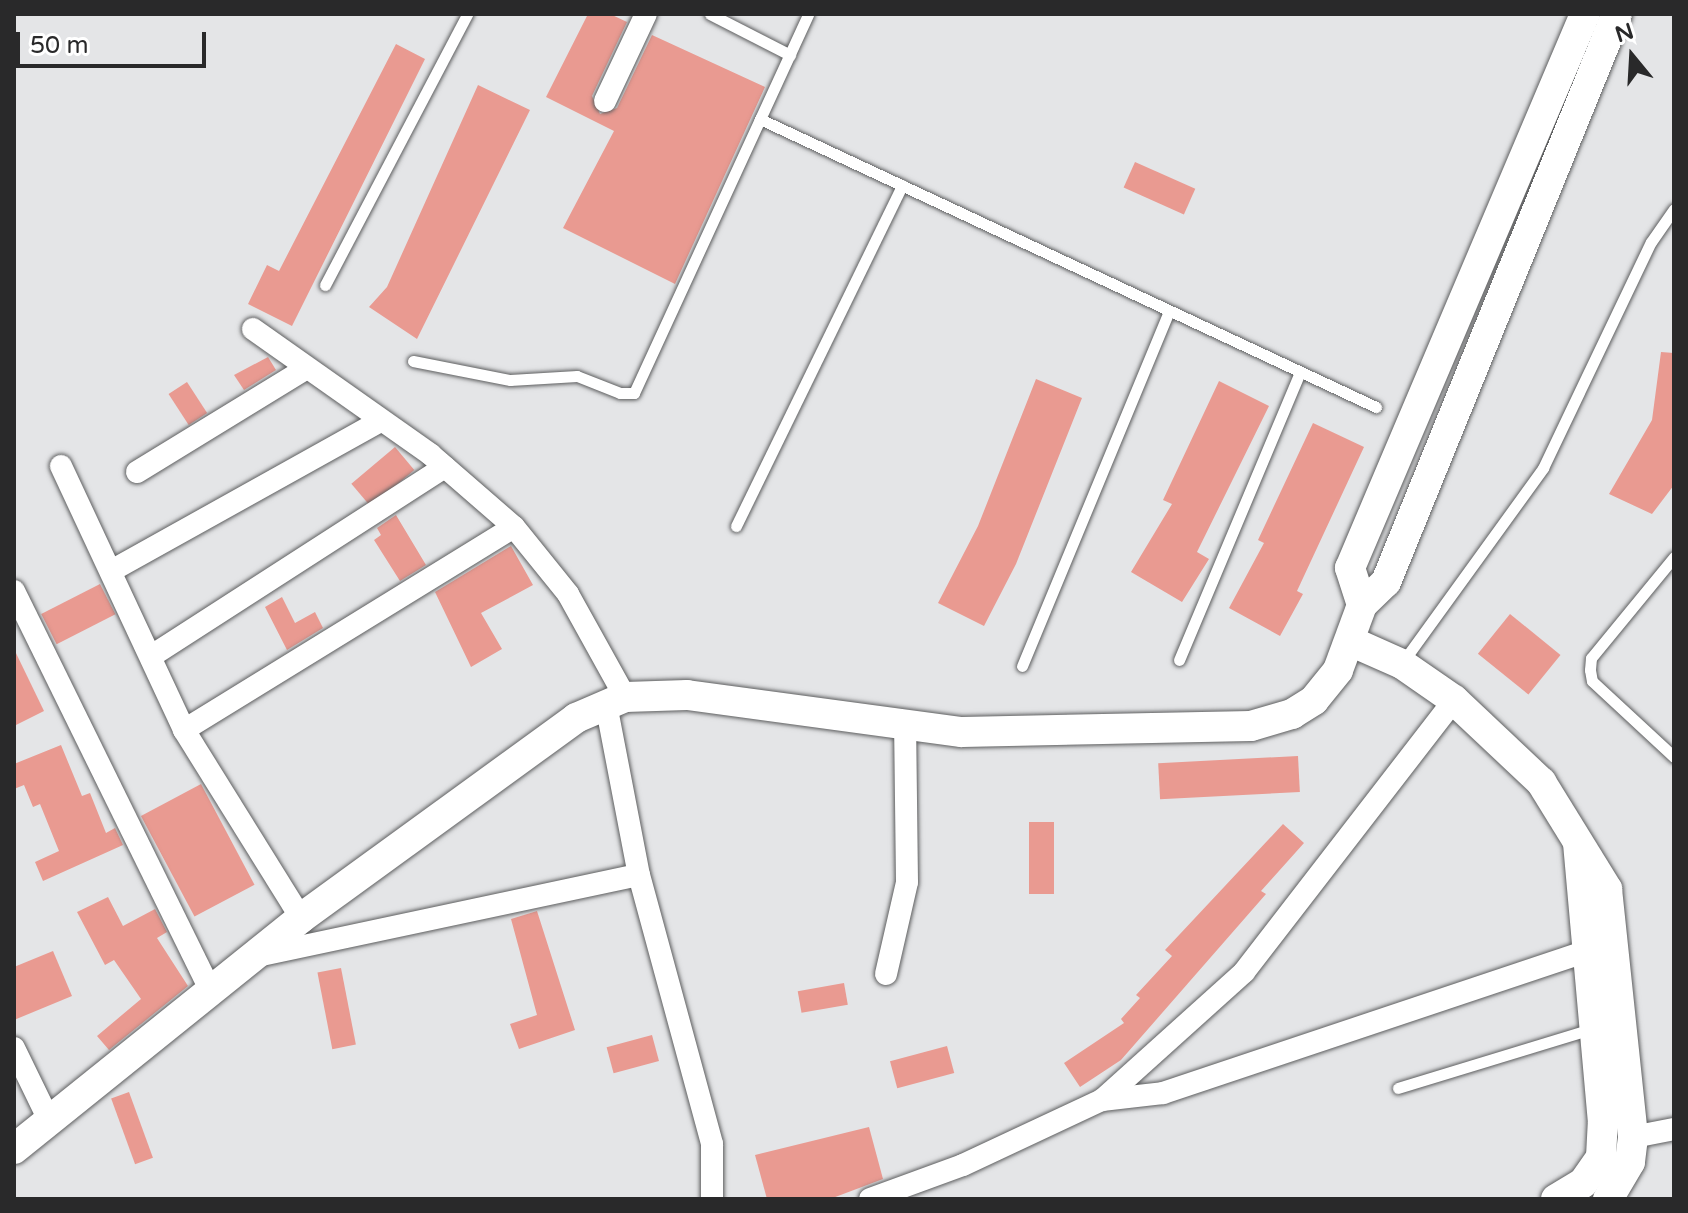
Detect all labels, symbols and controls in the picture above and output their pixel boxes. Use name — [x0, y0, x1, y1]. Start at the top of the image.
scale bar — [20, 16, 210, 66]
north arrow — [1592, 16, 1672, 96]
text: N — [1612, 18, 1637, 48]
text: 50 m — [30, 31, 88, 60]

